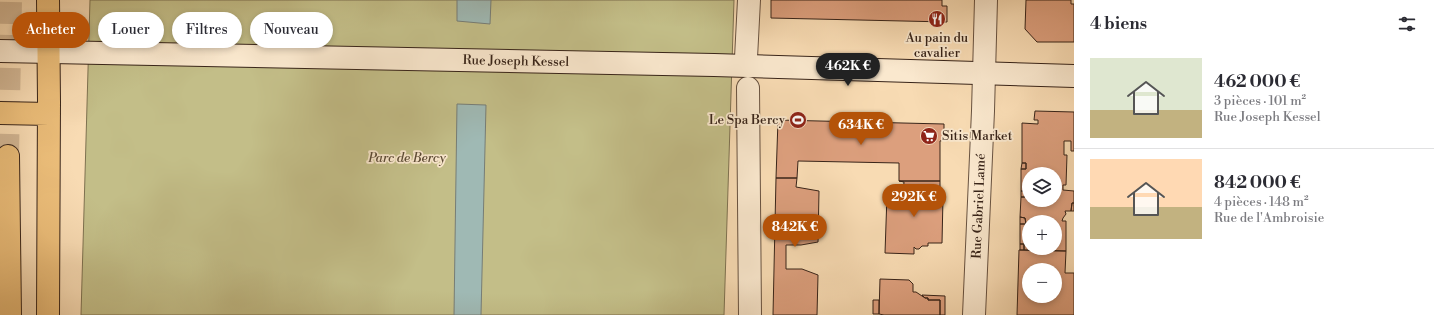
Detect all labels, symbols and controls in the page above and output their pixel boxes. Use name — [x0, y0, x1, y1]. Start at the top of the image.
restaurant icon: Au pain du cavalier — [927, 9, 947, 29]
chip: Acheter — [12, 12, 90, 48]
chip: Louer — [98, 12, 164, 48]
chip: Filtres — [172, 12, 242, 48]
chip: Nouveau — [250, 12, 333, 48]
text: 4 biens — [1090, 13, 1147, 35]
icon: filters — [1396, 13, 1418, 35]
place label: Au pain du cavalier — [905, 30, 969, 61]
street label: Rue Joseph Kessel — [462, 52, 570, 70]
pin: 462K € — [815, 53, 881, 87]
text: 462K € — [825, 58, 871, 74]
text: 462 000 € — [1214, 71, 1300, 93]
icon: home — [1122, 74, 1170, 122]
text: 3 pièces · 101 m² — [1214, 93, 1306, 109]
text: Rue Joseph Kessel — [1214, 109, 1321, 125]
sports icon: Le Spa Bercy — [788, 110, 808, 130]
place label: Le Spa Bercy — [709, 112, 786, 128]
pin: 634K € — [828, 112, 894, 146]
text: 634K € — [838, 117, 884, 133]
supermarket icon: Sitis Market — [919, 126, 939, 146]
place label: Sitis Market — [942, 128, 1013, 144]
park label: Parc de Bercy — [367, 150, 446, 166]
street label: Rue Gabriel Lamé — [968, 153, 989, 259]
map controls — [1022, 167, 1062, 303]
button: layers — [1022, 167, 1062, 207]
text: 842 000 € — [1214, 172, 1301, 194]
icon: home — [1122, 175, 1170, 223]
pin: 292K € — [881, 184, 947, 218]
text: 292K € — [891, 189, 937, 205]
text: 4 pièces · 148 m² — [1214, 194, 1309, 210]
text: Rue de l'Ambroisie — [1214, 210, 1324, 226]
pin: 842K € — [762, 214, 828, 248]
button: + — [1022, 215, 1062, 255]
text: 842K € — [772, 219, 818, 235]
button: − — [1022, 263, 1062, 303]

